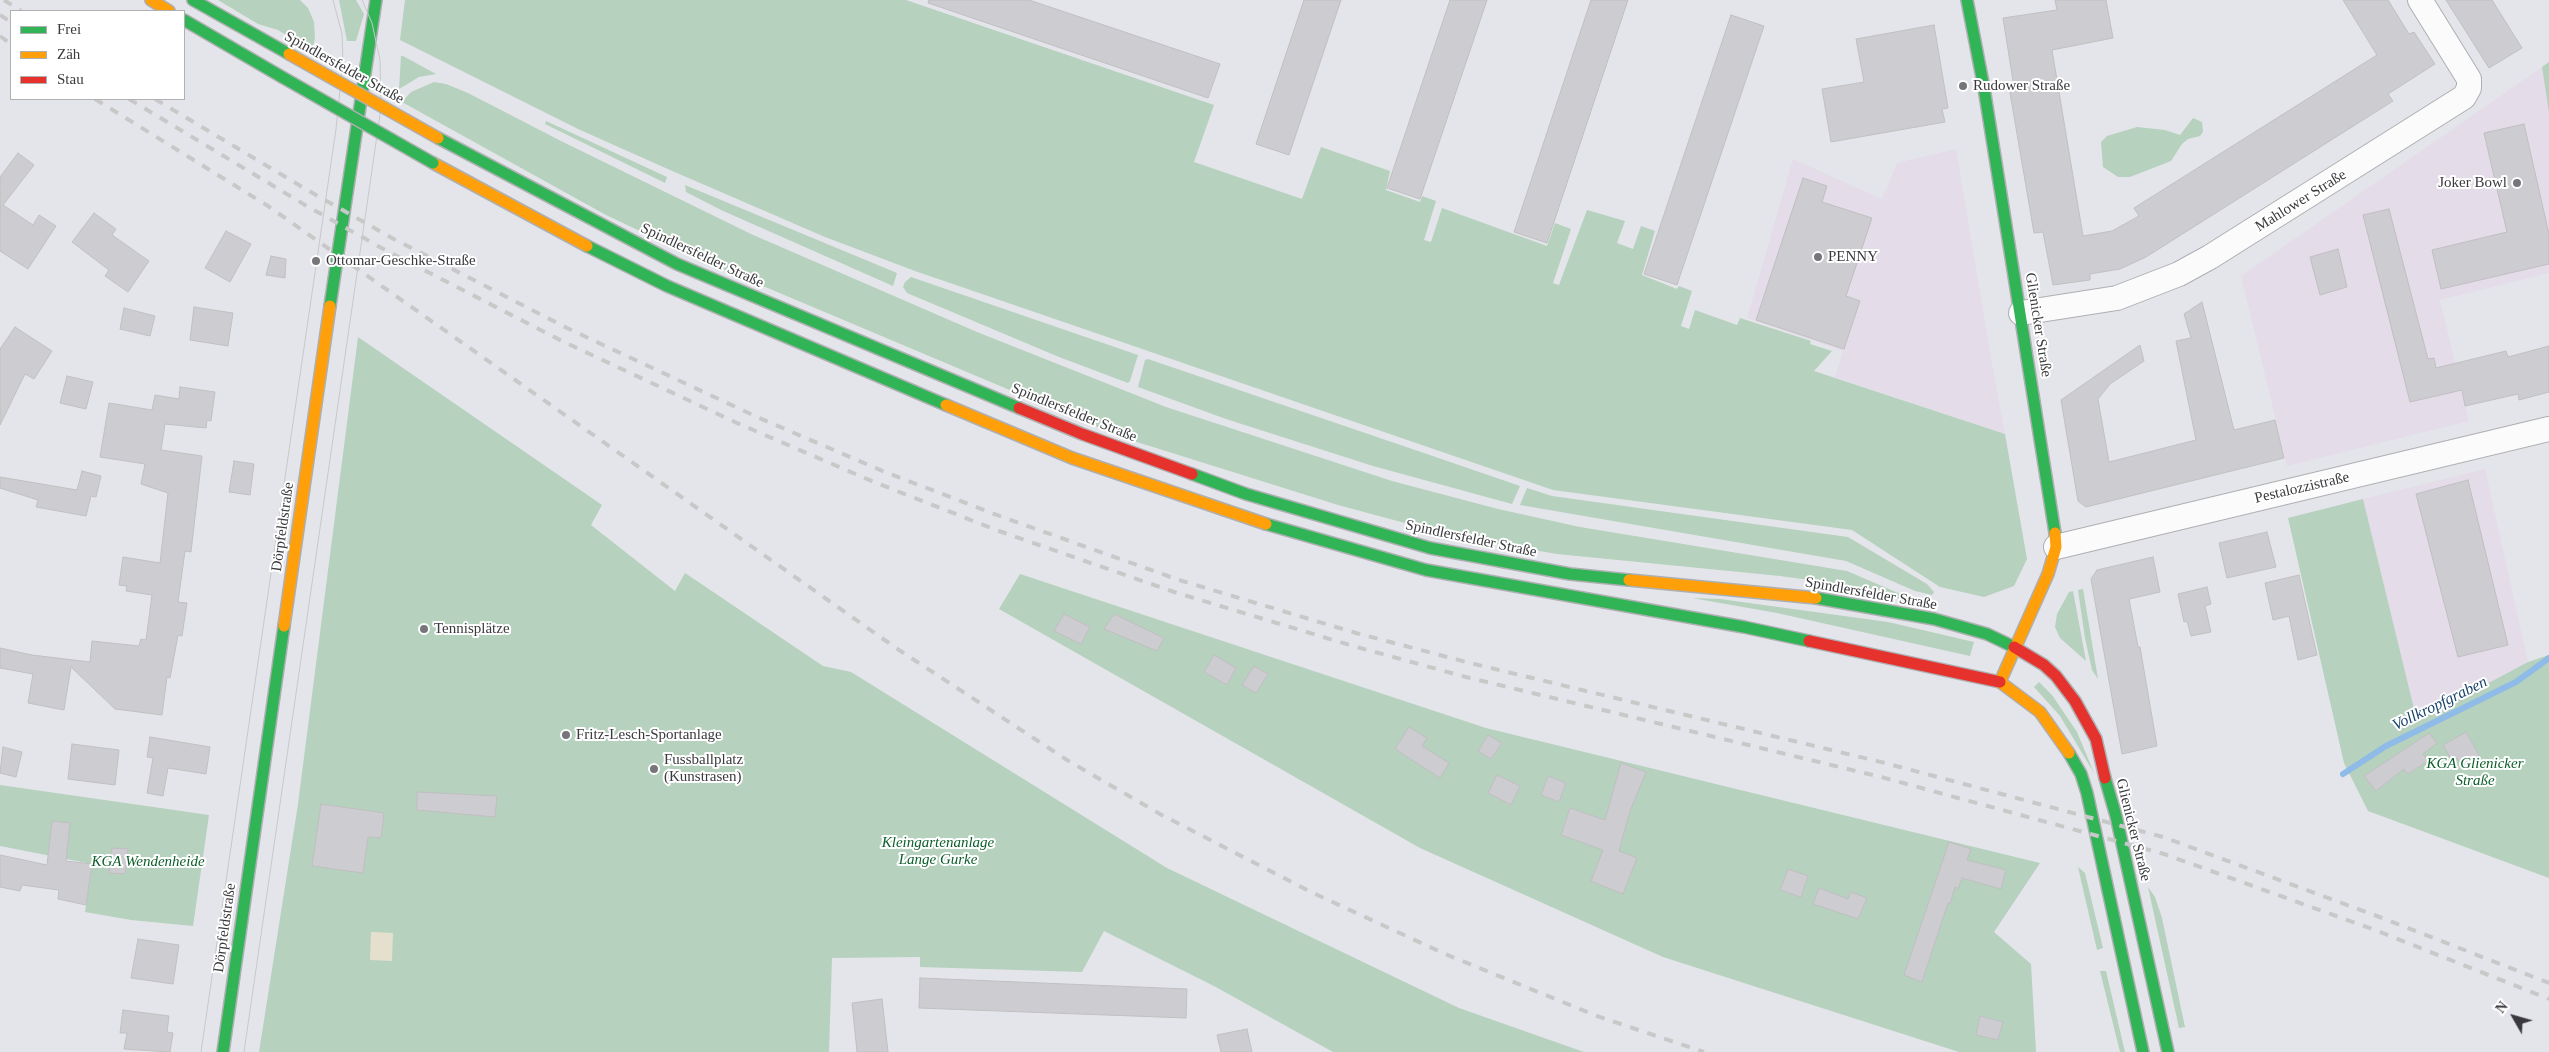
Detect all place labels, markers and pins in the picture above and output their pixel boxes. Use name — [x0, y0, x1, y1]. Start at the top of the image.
place label: Rudower Straße — [1973, 77, 2070, 95]
marker: Rudower Straße — [1957, 80, 1969, 92]
place label: Joker Bowl — [2438, 174, 2507, 192]
marker: Joker Bowl — [2511, 177, 2523, 189]
place label: PENNY — [1828, 248, 1878, 266]
marker: PENNY — [1812, 251, 1824, 263]
place label: Ottomar-Geschke-Straße — [326, 252, 476, 270]
marker: Ottomar-Geschke-Straße — [310, 255, 322, 267]
place label: Tennisplätze — [434, 620, 510, 638]
marker: Tennisplätze — [418, 623, 430, 635]
place label: Fritz-Lesch-Sportanlage — [576, 726, 722, 744]
marker: Fritz-Lesch-Sportanlage — [560, 729, 572, 741]
place label: Fussballplatz (Kunstrasen) — [664, 751, 743, 786]
marker: Fussballplatz (Kunstrasen) — [648, 763, 660, 775]

